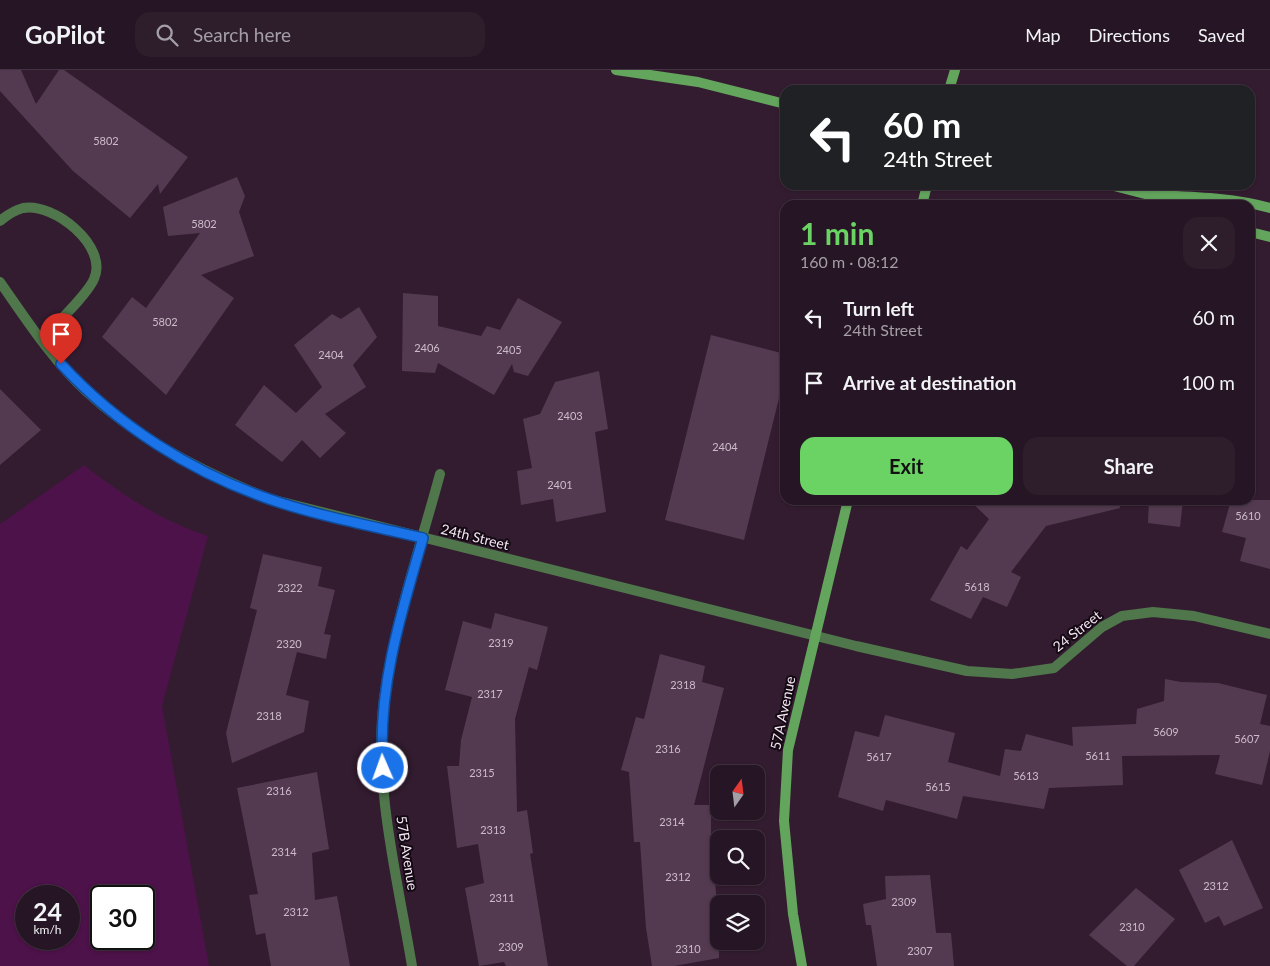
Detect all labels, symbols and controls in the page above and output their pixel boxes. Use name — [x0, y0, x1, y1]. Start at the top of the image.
search box — [135, 12, 485, 57]
text: GoPilot — [25, 20, 105, 49]
icon: search — [153, 21, 181, 49]
text: Search here — [193, 23, 291, 46]
text: Map — [1025, 24, 1061, 46]
text: Directions — [1089, 24, 1170, 46]
text: Saved — [1198, 24, 1245, 46]
text: 60 m — [883, 103, 961, 145]
icon: left — [800, 105, 865, 170]
house number: 5802 — [93, 134, 119, 147]
text: 24th Street — [883, 145, 992, 172]
text: 1 min — [800, 215, 874, 251]
house number: 5802 — [191, 217, 217, 230]
button: close — [1183, 217, 1235, 269]
text: 160 m · 08:12 — [800, 252, 899, 271]
text: Turn left — [843, 297, 914, 320]
icon: left — [800, 304, 828, 332]
text: 60 m — [1192, 306, 1235, 329]
pin — [40, 313, 82, 364]
house number: 5802 — [152, 315, 178, 328]
icon: arrive — [47, 320, 75, 348]
text: 24th Street — [843, 320, 922, 339]
house number: 2406 — [414, 341, 440, 354]
house number: 2405 — [496, 343, 522, 356]
house number: 2404 — [318, 348, 344, 361]
icon: arrive — [800, 369, 828, 397]
text: Arrive at destination — [843, 371, 1016, 394]
text: 100 m — [1181, 371, 1235, 394]
house number: 2403 — [557, 409, 583, 422]
button: Exit — [800, 437, 1013, 495]
button: Share — [1023, 437, 1235, 495]
house number: 2404 — [712, 440, 738, 453]
house number: 2401 — [547, 478, 573, 491]
house number: 5610 — [1235, 509, 1261, 522]
street label: 24th Street — [439, 520, 511, 553]
house number: 5618 — [964, 580, 990, 593]
house number: 2322 — [277, 581, 303, 594]
street label: 24 Street — [1049, 606, 1104, 655]
house number: 2319 — [488, 636, 514, 649]
house number: 2320 — [276, 637, 302, 650]
street label: 57A Avenue — [766, 675, 799, 751]
house number: 2318 — [670, 678, 696, 691]
house number: 2317 — [477, 687, 503, 700]
house number: 2318 — [256, 709, 282, 722]
house number: 5609 — [1153, 725, 1179, 738]
house number: 5607 — [1234, 732, 1260, 745]
position arrow — [356, 741, 408, 793]
house number: 2316 — [655, 742, 681, 755]
house number: 5611 — [1085, 749, 1111, 762]
house number: 5617 — [866, 750, 892, 763]
north arrow — [710, 765, 765, 820]
map controls — [710, 765, 765, 950]
house number: 2315 — [469, 766, 495, 779]
house number: 5613 — [1013, 769, 1039, 782]
house number: 5615 — [925, 780, 951, 793]
house number: 2316 — [266, 784, 292, 797]
street label: 57B Avenue — [393, 815, 422, 891]
house number: 2314 — [659, 815, 685, 828]
house number: 2313 — [480, 823, 506, 836]
button: search — [710, 830, 765, 885]
house number: 2314 — [271, 845, 297, 858]
house number: 2312 — [665, 870, 691, 883]
house number: 2312 — [1203, 879, 1229, 892]
speed limit sign: 30 — [90, 885, 155, 950]
house number: 2311 — [489, 891, 515, 904]
button: layers — [710, 895, 765, 950]
house number: 2309 — [891, 895, 917, 908]
text: 24 — [33, 896, 62, 926]
house number: 2312 — [283, 905, 309, 918]
house number: 2310 — [1119, 920, 1145, 933]
text: km/h — [33, 922, 62, 937]
house number: 2309 — [498, 940, 524, 953]
house number: 2310 — [675, 942, 701, 955]
house number: 2307 — [907, 944, 933, 957]

